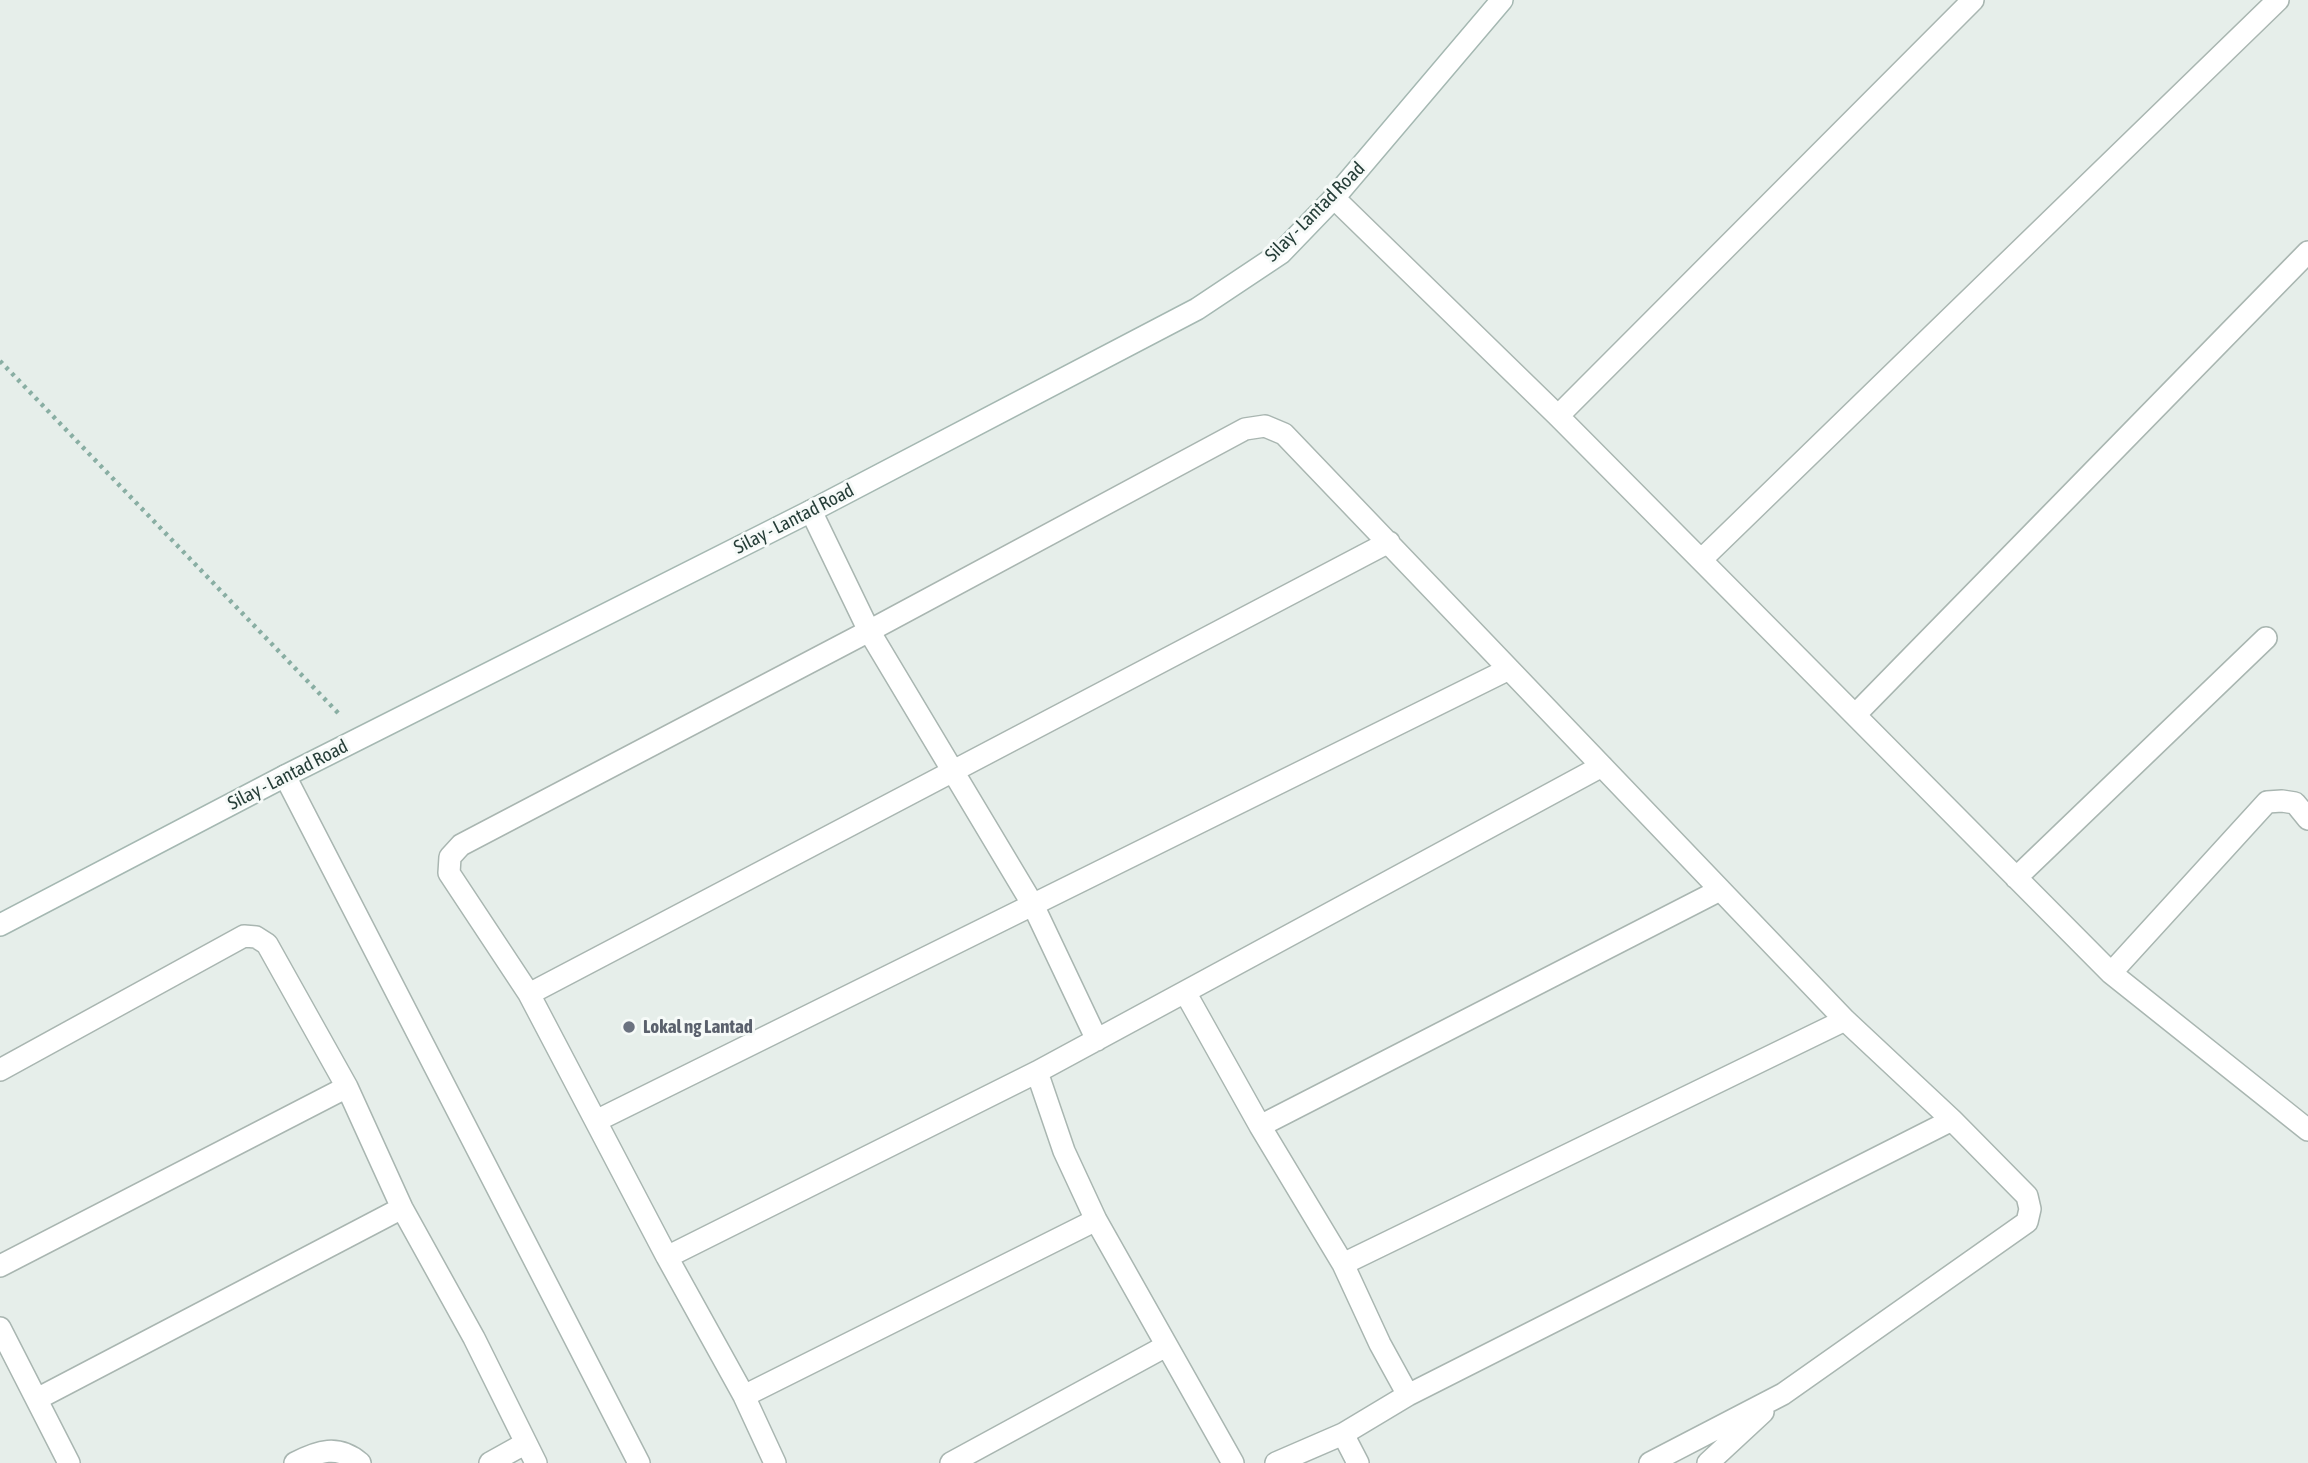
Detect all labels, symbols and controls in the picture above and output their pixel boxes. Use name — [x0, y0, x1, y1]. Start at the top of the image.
street label: Silay - Lantad Road — [1260, 157, 1370, 267]
street label: Silay - Lantad Road — [730, 479, 858, 559]
street label: Silay - Lantad Road — [224, 735, 352, 815]
place label: Lokal ng Lantad — [643, 1016, 753, 1038]
marker: Lokal ng Lantad — [621, 1019, 637, 1035]

